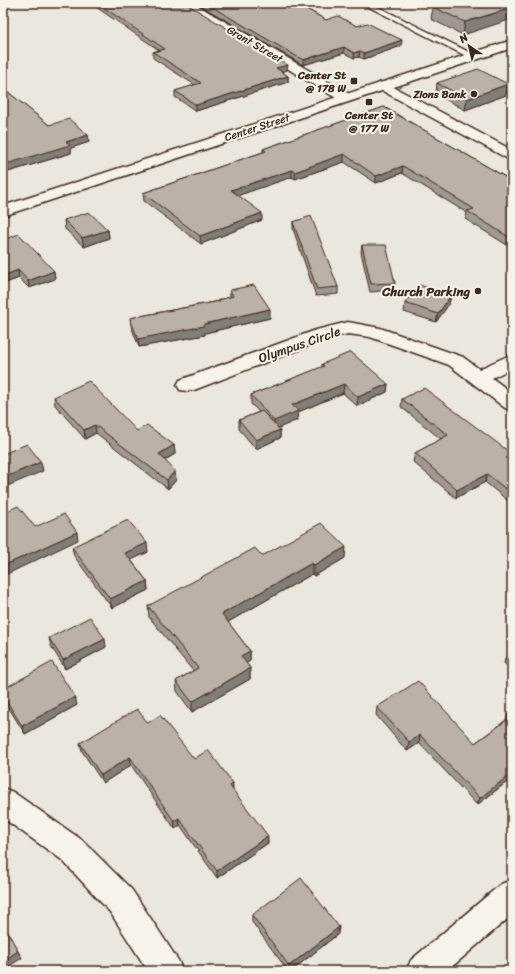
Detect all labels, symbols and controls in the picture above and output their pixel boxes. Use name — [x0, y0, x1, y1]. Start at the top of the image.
street label: Grant Street — [223, 21, 287, 68]
north arrow — [449, 26, 489, 66]
text: N — [454, 28, 472, 49]
place label: Center St @ 178 W — [297, 66, 347, 98]
marker: Center St @ 178 W — [349, 76, 359, 86]
place label: Zions Bank — [412, 85, 467, 104]
marker: Zions Bank — [469, 89, 479, 99]
marker: Center St @ 177 W — [364, 97, 374, 107]
place label: Center St @ 177 W — [344, 106, 393, 138]
street label: Center Street — [222, 108, 293, 147]
place label: Church Parking — [381, 280, 470, 303]
marker: Church Parking — [473, 286, 483, 296]
street label: Olympus Circle — [255, 320, 343, 369]

